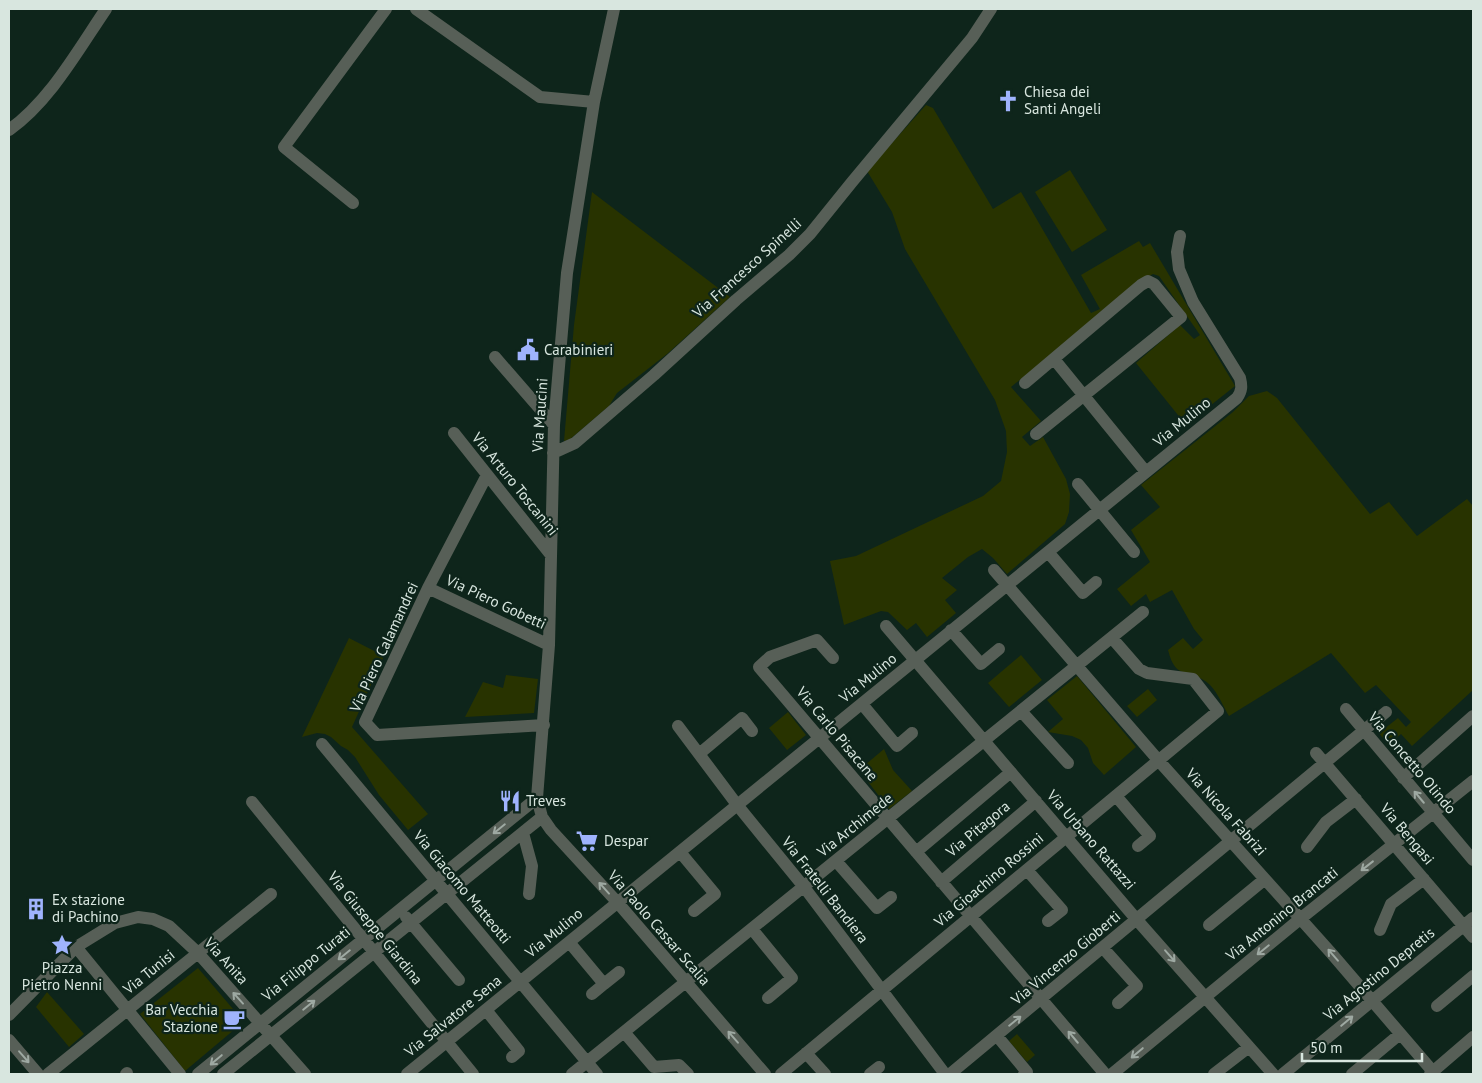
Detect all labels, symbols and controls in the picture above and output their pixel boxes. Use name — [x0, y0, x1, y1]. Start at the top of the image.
place label: Chiesa dei Santi Angeli — [1024, 82, 1101, 118]
church icon: Chiesa dei Santi Angeli — [995, 88, 1021, 114]
street label: Via Francesco Spinelli — [688, 214, 805, 322]
public building icon: Carabinieri — [515, 337, 541, 363]
place label: Carabinieri — [544, 340, 613, 359]
street label: Via Maucini — [527, 377, 552, 454]
street label: Via Mulino — [1148, 393, 1214, 451]
street label: Via Arturo Toscanini — [467, 428, 563, 539]
street label: Via Piero Gobetti — [442, 570, 549, 633]
street label: Via Piero Calamandrei — [345, 579, 422, 716]
street label: Via Mulino — [834, 649, 900, 707]
street label: Via Carlo Pisacane — [792, 682, 882, 785]
street label: Via Concetto Olindo — [1364, 707, 1461, 818]
street label: Via Nicola Fabrizi — [1181, 763, 1271, 859]
street label: Via Urbano Rattazzi — [1042, 785, 1140, 893]
restaurant icon: Treves — [497, 788, 523, 814]
street label: Via Archimede — [812, 788, 896, 862]
one-way arrow — [1413, 790, 1425, 803]
place label: Treves — [526, 791, 566, 810]
street label: Via Pitagora — [941, 796, 1013, 861]
street label: Via Bengasi — [1376, 798, 1439, 868]
one-way arrow — [493, 823, 506, 834]
street label: Via Giacomo Matteotti — [409, 825, 515, 947]
supermarket icon: Despar — [574, 828, 600, 854]
street label: Via Gioachino Rossini — [929, 828, 1047, 932]
place label: Despar — [604, 831, 648, 850]
street label: Via Fratelli Bandiera — [777, 832, 873, 947]
one-way arrow — [1361, 861, 1374, 872]
street label: Via Antonino Brancati — [1221, 863, 1342, 965]
street label: Via Paolo Cassar Scalia — [603, 865, 715, 989]
street label: Via Giuseppe Giardina — [323, 866, 427, 988]
one-way arrow — [598, 881, 610, 894]
place label: Ex stazione di Pachino — [52, 890, 125, 926]
building icon: Ex stazione di Pachino — [23, 896, 49, 922]
street label: Via Mulino — [520, 904, 586, 962]
street label: Via Vincenzo Gioberti — [1006, 906, 1124, 1009]
street label: Via Filippo Turati — [257, 922, 354, 1006]
street label: Via Agostino Depretis — [1318, 923, 1438, 1025]
place icon: Piazza Pietro Nenni — [49, 932, 75, 958]
street label: Via Anita — [200, 932, 253, 988]
one-way arrow — [1256, 944, 1269, 955]
street label: Via Tunisi — [118, 945, 178, 999]
one-way arrow — [337, 949, 350, 960]
one-way arrow — [1327, 949, 1339, 962]
one-way arrow — [1164, 950, 1175, 963]
place label: Piazza Pietro Nenni — [22, 958, 102, 994]
street label: Via Salvatore Sena — [400, 971, 505, 1061]
one-way arrow — [232, 992, 244, 1005]
place label: Bar Vecchia Stazione — [145, 1000, 218, 1036]
one-way arrow — [302, 1000, 315, 1011]
cafe icon: Bar Vecchia Stazione — [221, 1006, 247, 1032]
one-way arrow — [1341, 1015, 1354, 1027]
one-way arrow — [1008, 1016, 1021, 1027]
scale bar — [1302, 1030, 1422, 1062]
one-way arrow — [727, 1031, 739, 1044]
one-way arrow — [1068, 1031, 1079, 1044]
text: 50 m — [1310, 1038, 1343, 1057]
one-way arrow — [1131, 1048, 1144, 1059]
one-way arrow — [18, 1050, 29, 1063]
one-way arrow — [209, 1054, 222, 1065]

